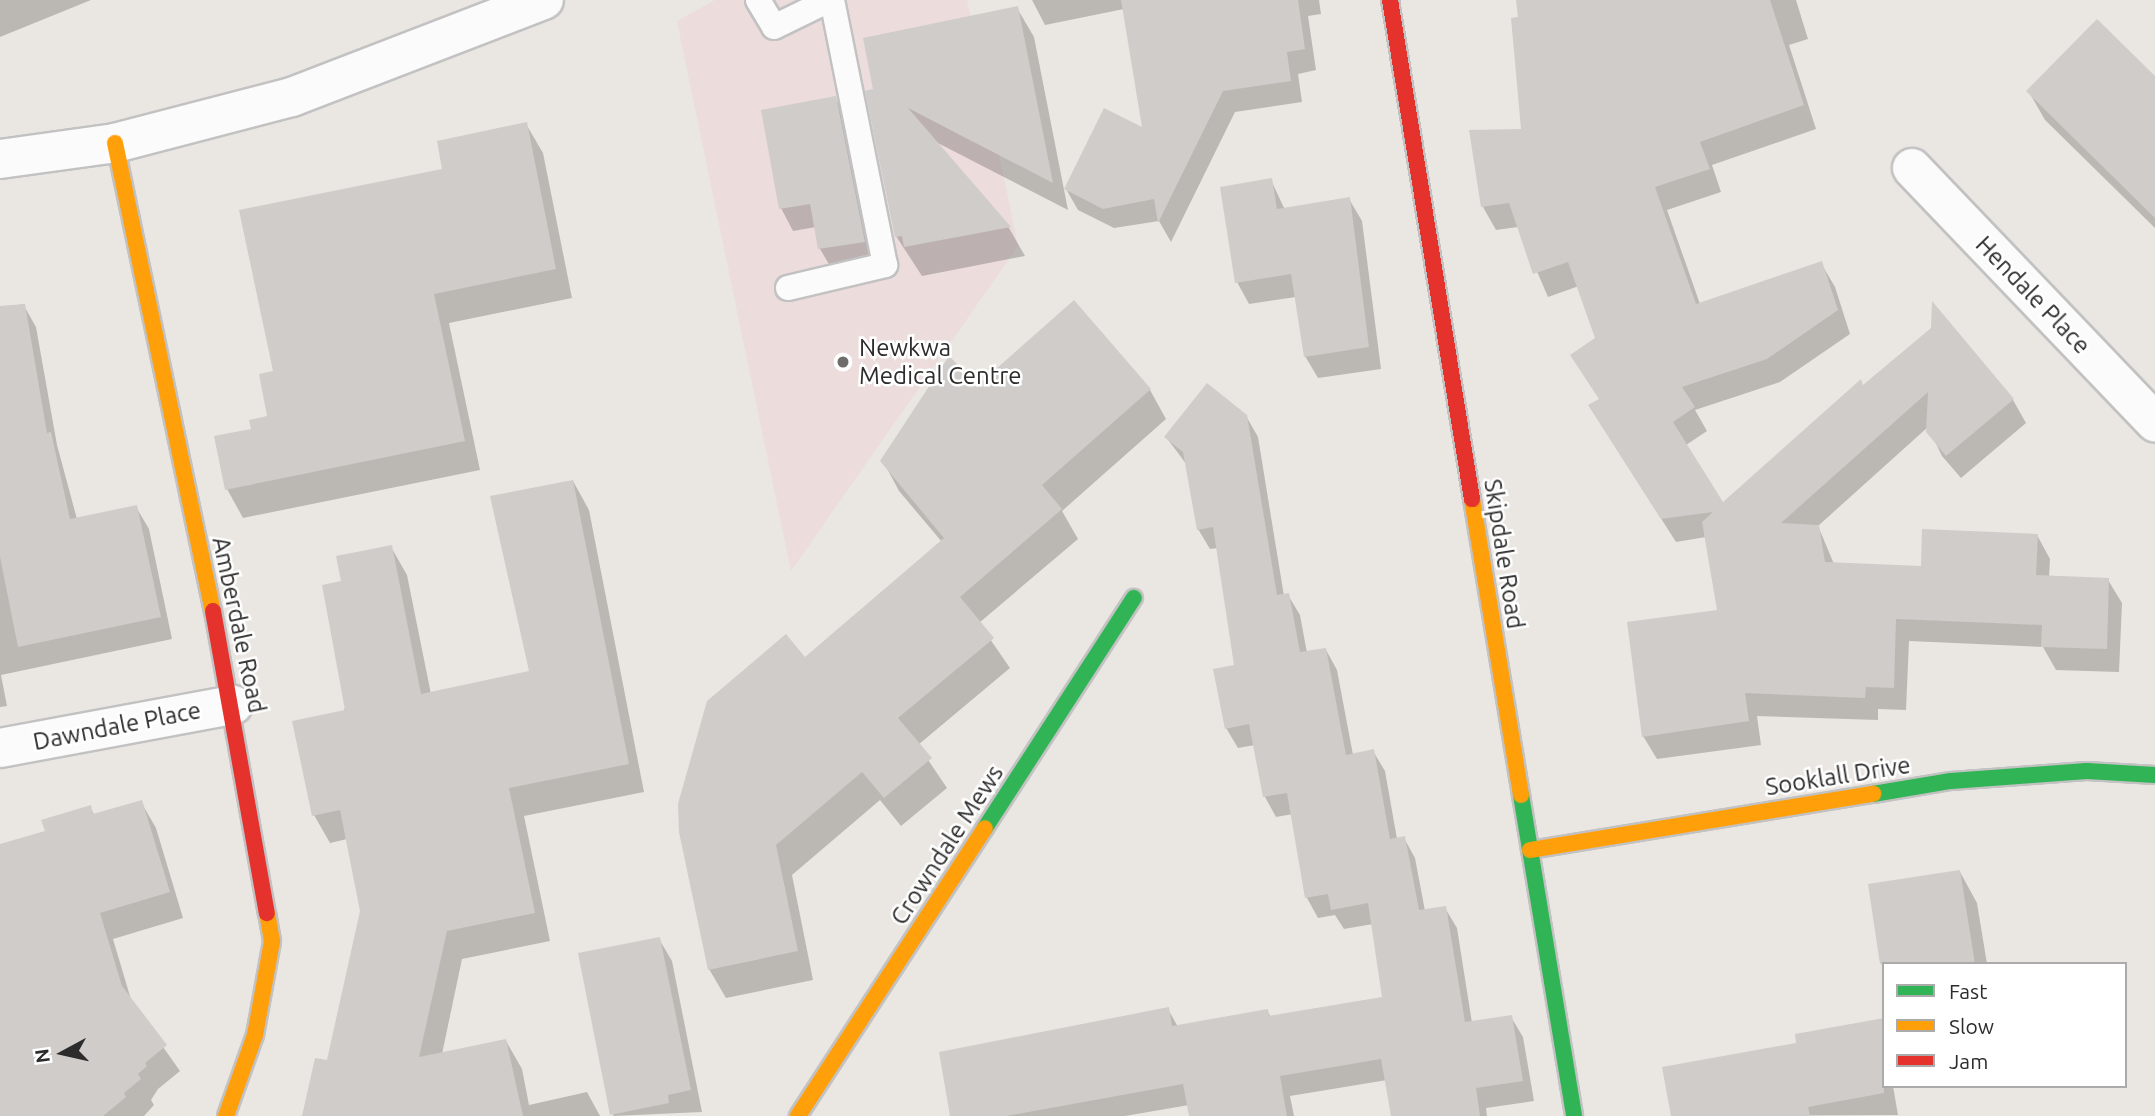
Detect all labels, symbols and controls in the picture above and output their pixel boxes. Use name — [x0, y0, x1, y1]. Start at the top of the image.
street label: Hendale Place — [1970, 230, 2096, 360]
place label: Newkwa Medical Centre — [859, 334, 1022, 390]
marker: Newkwa Medical Centre — [833, 352, 853, 372]
street label: Skipdale Road — [1478, 477, 1530, 631]
street label: Amberdale Road — [206, 534, 272, 716]
street label: Dawndale Place — [31, 696, 203, 756]
street label: Sooklall Drive — [1764, 750, 1912, 802]
street label: Crowndale Mews — [885, 760, 1009, 930]
legend — [1882, 962, 2127, 1088]
text: Fast — [1949, 979, 1987, 1003]
text: Slow — [1949, 1014, 1994, 1038]
north arrow — [28, 1018, 98, 1088]
text: N — [30, 1047, 54, 1064]
text: Jam — [1949, 1049, 1988, 1073]

